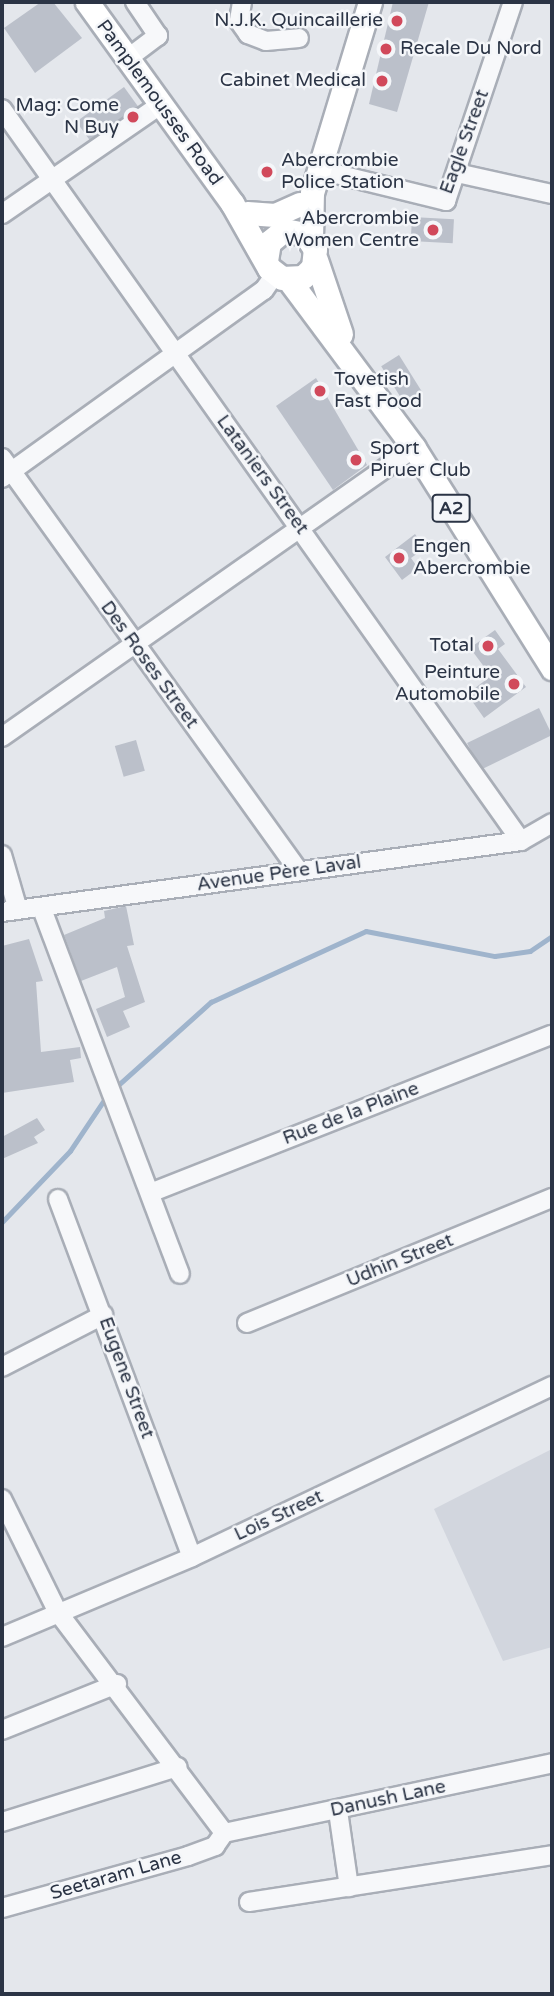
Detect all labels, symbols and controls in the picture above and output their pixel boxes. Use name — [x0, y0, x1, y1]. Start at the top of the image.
place label: N.J.K. Quincaillerie — [214, 10, 383, 32]
marker: N.J.K. Quincaillerie — [389, 13, 405, 29]
street label: Pamplemousses Road — [91, 16, 227, 190]
place label: Recale Du Nord — [400, 38, 542, 60]
marker: Recale Du Nord — [378, 41, 394, 57]
place label: Cabinet Medical — [220, 70, 366, 92]
marker: Cabinet Medical — [372, 71, 392, 91]
street label: Eagle Street — [436, 87, 494, 197]
place label: Mag: Come N Buy — [15, 95, 119, 139]
marker: Mag: Come N Buy — [125, 109, 141, 125]
place label: Abercrombie Police Station — [281, 150, 404, 194]
marker: Abercrombie Police Station — [259, 164, 275, 180]
place label: Abercrombie Women Centre — [284, 208, 419, 252]
marker: Abercrombie Women Centre — [425, 222, 441, 238]
place label: Tovetish Fast Food — [334, 369, 422, 413]
marker: Tovetish Fast Food — [312, 383, 328, 399]
street label: Lataniers Street — [211, 411, 313, 539]
place label: Sport Piruer Club — [370, 438, 471, 482]
marker: Sport Piruer Club — [348, 452, 364, 468]
road number: A2 — [430, 494, 472, 522]
place label: Engen Abercrombie — [413, 536, 530, 580]
marker: Engen Abercrombie — [391, 550, 407, 566]
street label: Des Roses Street — [95, 597, 203, 733]
place label: Total — [430, 635, 474, 657]
marker: Total — [480, 638, 496, 654]
place label: Peinture Automobile — [395, 662, 500, 706]
marker: Peinture Automobile — [506, 676, 522, 692]
street label: Avenue Père Laval — [195, 851, 363, 897]
street label: Rue de la Plaine — [280, 1078, 422, 1150]
street label: Udhin Street — [343, 1229, 457, 1293]
street label: Eugene Street — [93, 1314, 159, 1442]
street label: Lois Street — [231, 1485, 327, 1547]
street label: Danush Lane — [328, 1776, 448, 1822]
street label: Seetaram Lane — [48, 1846, 184, 1906]

